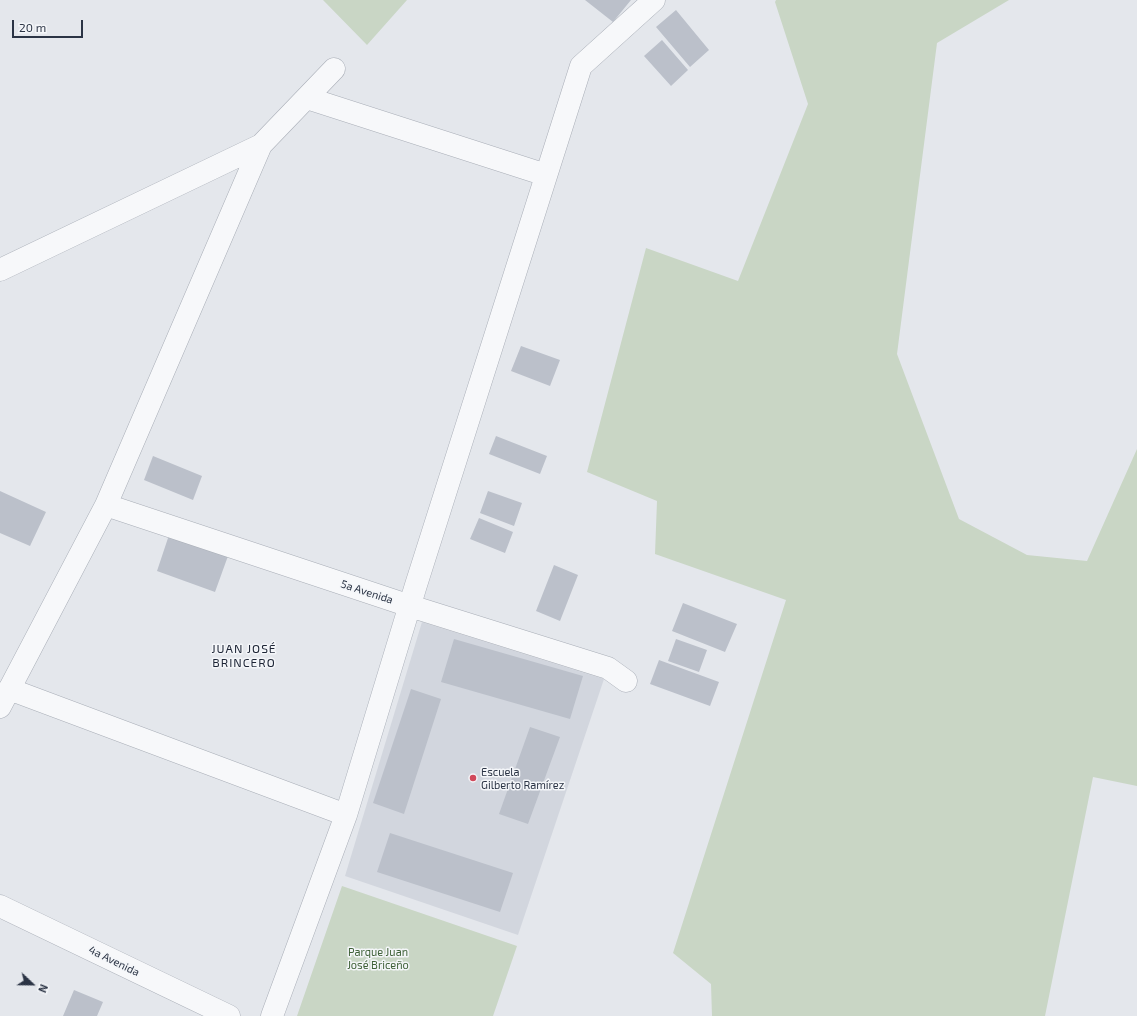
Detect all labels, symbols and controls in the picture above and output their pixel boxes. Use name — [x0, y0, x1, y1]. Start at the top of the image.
scale bar — [14, 12, 85, 38]
text: 20 m — [19, 20, 46, 34]
street label: 5a Avenida — [339, 577, 395, 607]
district label: JUAN JOSÉ BRINCERO — [211, 642, 277, 670]
place label: Escuela Gilberto Ramírez — [481, 765, 564, 791]
marker: Escuela Gilberto Ramírez — [468, 773, 478, 783]
street label: 4a Avenida — [86, 943, 142, 979]
park label: Parque Juan José Briceño — [347, 945, 409, 971]
north arrow — [12, 964, 52, 1004]
text: N — [36, 983, 51, 995]

